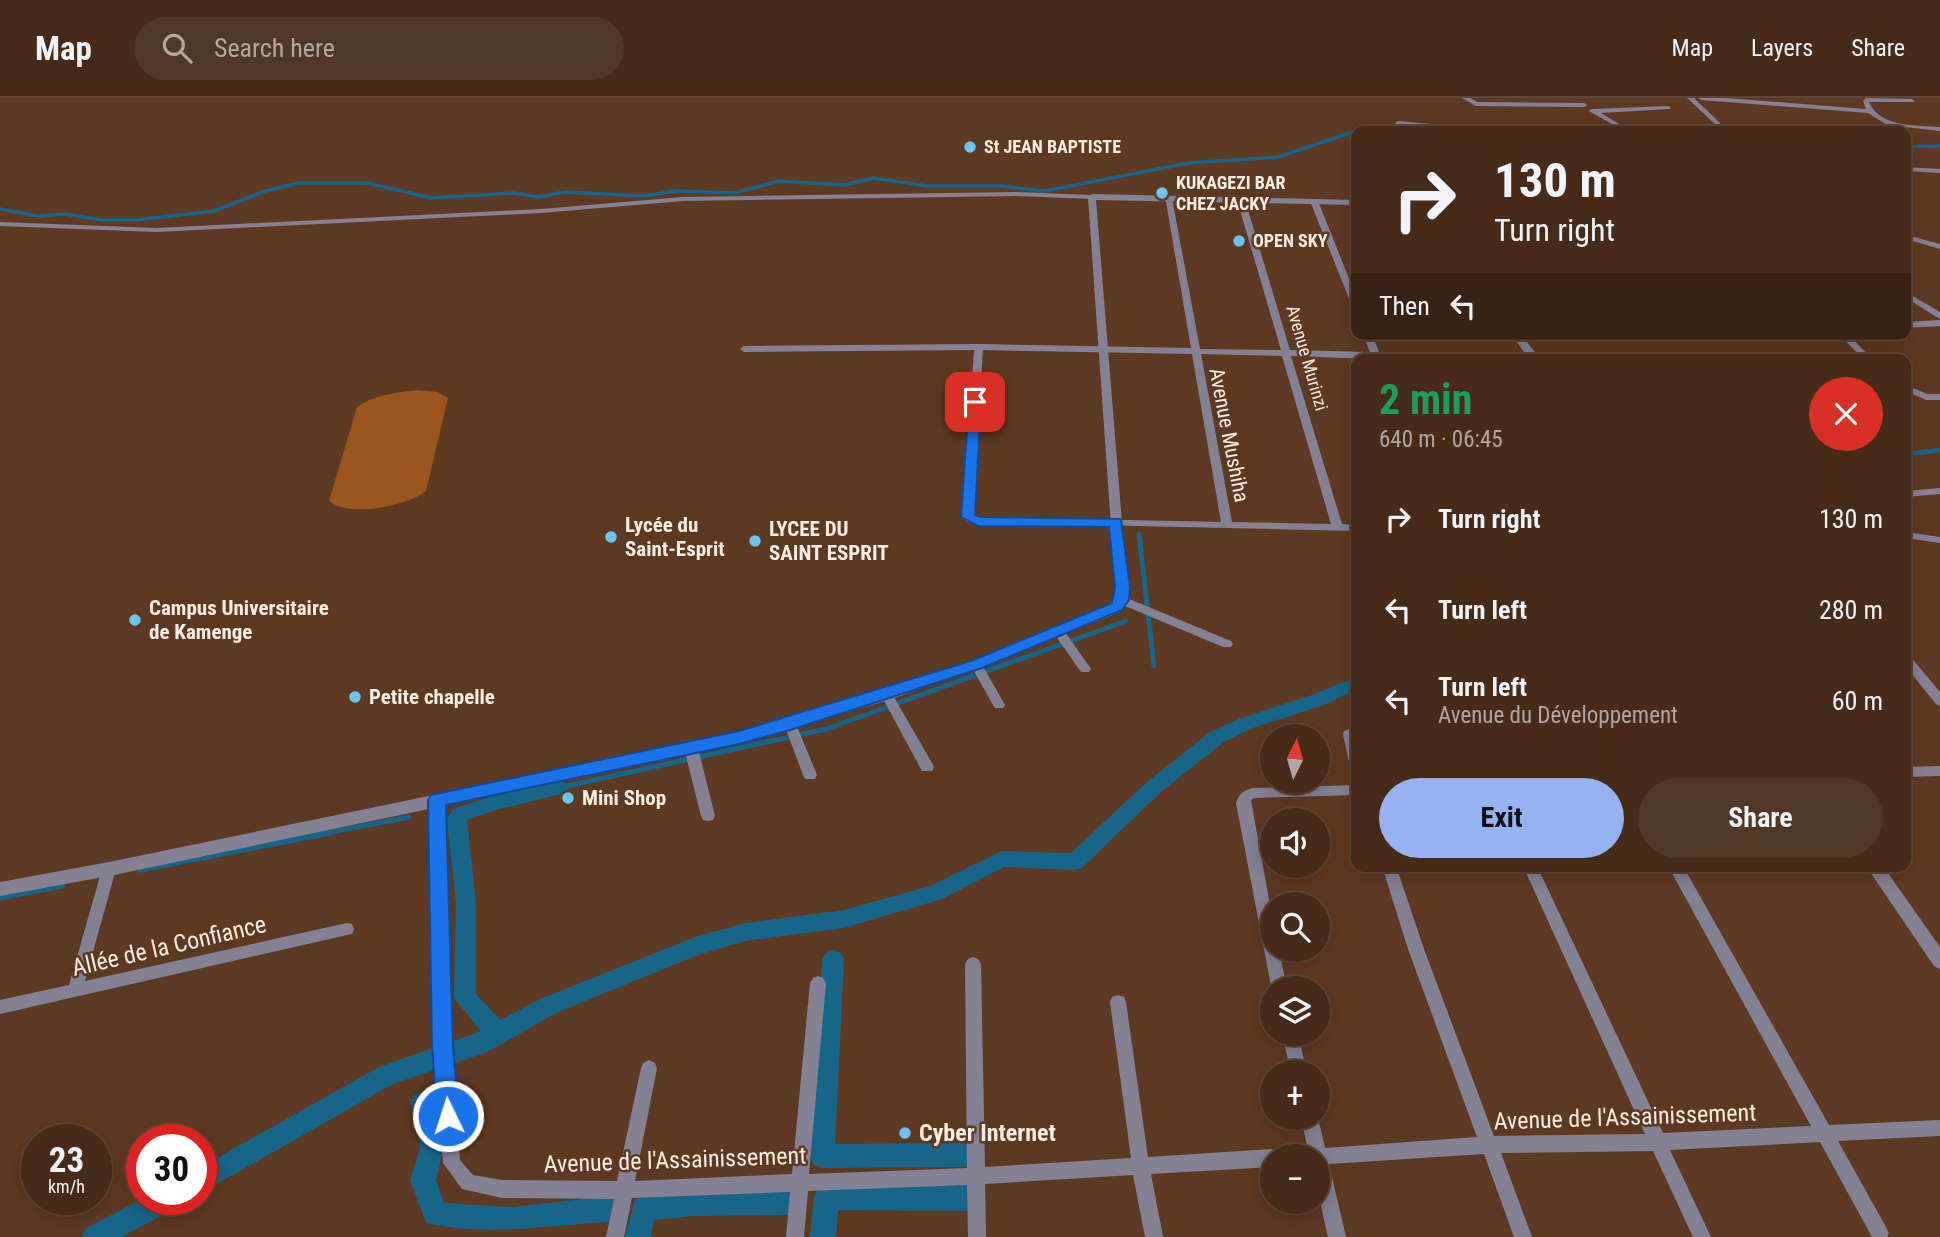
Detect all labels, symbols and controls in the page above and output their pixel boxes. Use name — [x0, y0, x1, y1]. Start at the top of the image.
search box — [134, 17, 624, 80]
text: Map — [35, 29, 92, 68]
icon: search — [158, 29, 196, 67]
text: Search here — [214, 33, 335, 63]
text: Map — [1672, 34, 1713, 62]
text: Layers — [1751, 34, 1813, 62]
text: Share — [1851, 34, 1905, 62]
place label: St JEAN BAPTISTE — [984, 136, 1121, 157]
marker: St JEAN BAPTISTE — [962, 139, 978, 155]
text: 130 m — [1494, 152, 1616, 209]
icon: right — [1379, 154, 1470, 245]
place label: KUKAGEZI BAR CHEZ JACKY — [1176, 172, 1286, 214]
marker: KUKAGEZI BAR CHEZ JACKY — [1154, 185, 1170, 201]
text: Turn right — [1494, 211, 1615, 249]
place label: OPEN SKY — [1253, 230, 1328, 251]
marker: OPEN SKY — [1231, 233, 1247, 249]
icon: left — [1444, 287, 1482, 325]
text: Then — [1379, 291, 1430, 321]
street label: Avenue Murinzi — [1282, 303, 1333, 413]
street label: Avenue Mushiha — [1204, 366, 1254, 504]
pin — [945, 372, 1005, 432]
text: 2 min — [1379, 375, 1472, 424]
button: close — [1809, 377, 1883, 451]
icon: arrive — [956, 383, 994, 421]
text: 640 m · 06:45 — [1379, 426, 1503, 453]
icon: right — [1379, 500, 1417, 538]
text: Turn right — [1438, 504, 1540, 534]
text: 130 m — [1819, 504, 1883, 534]
place label: Lycée du Saint-Esprit — [625, 513, 725, 561]
place label: LYCEE DU SAINT ESPRIT — [769, 517, 889, 565]
marker: Lycée du Saint-Esprit — [603, 529, 619, 545]
marker: LYCEE DU SAINT ESPRIT — [747, 533, 763, 549]
icon: left — [1379, 591, 1417, 629]
text: Turn left — [1438, 595, 1527, 625]
text: 280 m — [1819, 595, 1883, 625]
place label: Campus Universitaire de Kamenge — [149, 596, 329, 644]
marker: Campus Universitaire de Kamenge — [127, 612, 143, 628]
text: Turn left — [1438, 672, 1527, 702]
icon: left — [1379, 682, 1417, 720]
place label: Petite chapelle — [369, 685, 495, 709]
text: 60 m — [1832, 686, 1883, 716]
marker: Petite chapelle — [347, 689, 363, 705]
text: Avenue du Développement — [1438, 702, 1678, 729]
north arrow — [1260, 724, 1330, 794]
map controls — [1260, 724, 1330, 1214]
button: Exit — [1379, 778, 1624, 858]
button: Share — [1638, 778, 1883, 858]
place label: Mini Shop — [582, 786, 666, 810]
marker: Mini Shop — [560, 790, 576, 806]
button: sound — [1260, 808, 1330, 878]
button: search — [1260, 892, 1330, 962]
street label: Allée de la Confiance — [69, 910, 269, 982]
button: layers — [1260, 976, 1330, 1046]
button: + — [1260, 1060, 1330, 1130]
position arrow — [411, 1079, 485, 1153]
street label: Avenue de l'Assainissement — [1493, 1098, 1757, 1136]
place label: Cyber Internet — [919, 1119, 1056, 1147]
speed limit sign: 30 — [126, 1124, 217, 1215]
marker: Cyber Internet — [897, 1125, 913, 1141]
text: 23 — [49, 1140, 84, 1181]
street label: Avenue de l'Assainissement — [543, 1141, 807, 1179]
button: − — [1260, 1144, 1330, 1214]
text: km/h — [48, 1176, 85, 1197]

